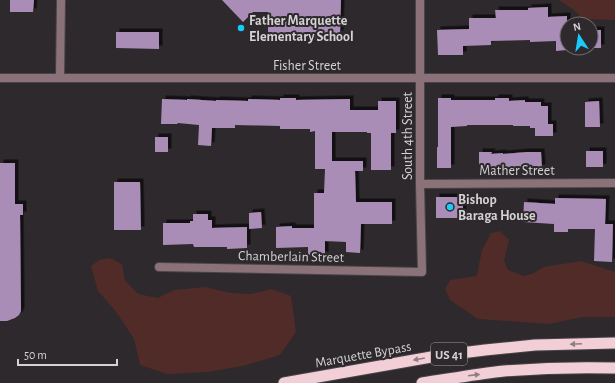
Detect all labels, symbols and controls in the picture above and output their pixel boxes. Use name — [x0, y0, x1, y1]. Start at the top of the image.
place label: Father Marquette Elementary School — [249, 14, 354, 44]
north arrow — [559, 16, 599, 56]
text: N — [572, 21, 582, 33]
marker: Father Marquette Elementary School — [236, 23, 246, 33]
street label: Fisher Street — [273, 59, 342, 73]
street label: South 4th Street — [401, 91, 415, 180]
street label: Mather Street — [479, 164, 555, 178]
place label: Bishop Baraga House — [458, 193, 536, 223]
marker: Bishop Baraga House — [445, 202, 455, 212]
street label: Chamberlain Street — [238, 249, 345, 265]
street label: Marquette Bypass — [314, 340, 412, 370]
scale bar — [18, 341, 117, 367]
one-way arrow — [569, 341, 582, 347]
road number: US 41 — [431, 343, 467, 365]
text: 50 m — [24, 349, 47, 361]
one-way arrow — [413, 356, 425, 362]
one-way arrow — [468, 372, 480, 378]

